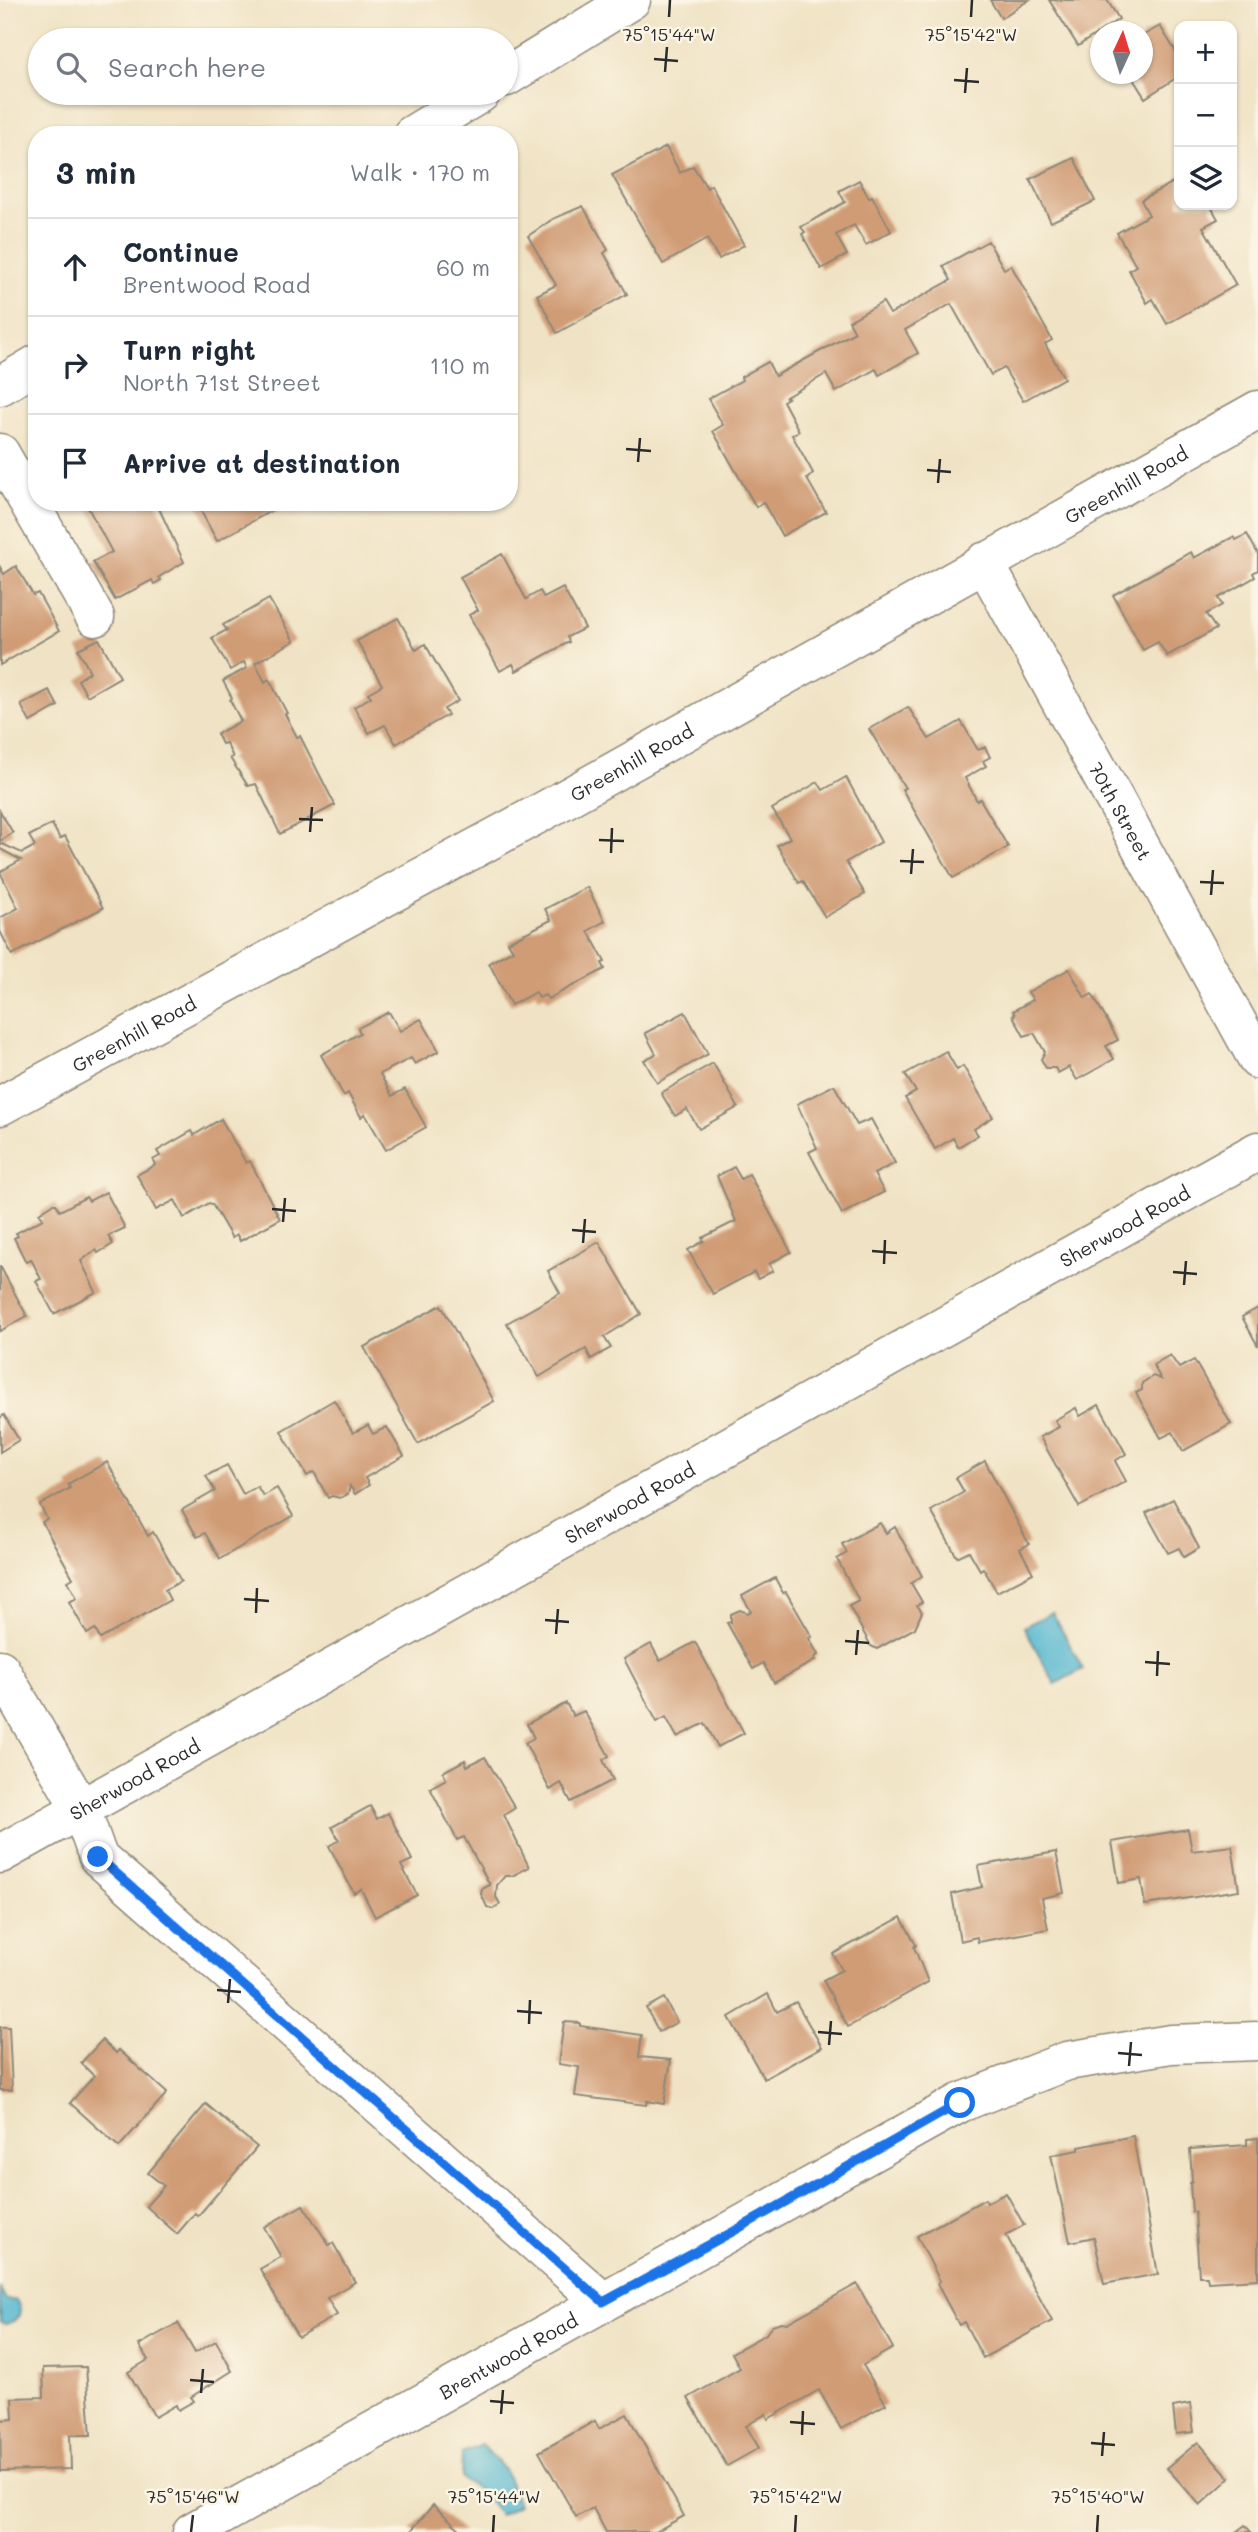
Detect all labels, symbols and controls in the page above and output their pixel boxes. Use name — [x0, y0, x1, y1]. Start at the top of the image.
north arrow — [1090, 21, 1153, 84]
map controls — [1174, 21, 1237, 210]
button: + — [1174, 21, 1237, 84]
text: 75°15'44"W — [622, 22, 716, 46]
text: 75°15'42"W — [925, 22, 1017, 46]
search box — [28, 28, 518, 105]
icon: search — [52, 48, 90, 86]
text: Search here — [108, 50, 266, 84]
button: − — [1174, 84, 1237, 147]
button: layers — [1174, 147, 1237, 210]
text: 3 min — [56, 152, 136, 192]
text: Walk · 170 m — [350, 157, 490, 187]
text: Continue — [123, 235, 239, 269]
icon: ahead — [56, 248, 94, 286]
text: 60 m — [436, 252, 490, 282]
text: Brentwood Road — [123, 269, 310, 299]
text: Turn right — [123, 333, 256, 367]
icon: right — [56, 346, 94, 384]
text: 110 m — [430, 350, 490, 380]
text: North 71st Street — [123, 367, 321, 397]
street label: Greenhill Road — [1060, 440, 1192, 529]
icon: arrive — [56, 444, 94, 482]
text: Arrive at destination — [123, 446, 400, 480]
street label: Greenhill Road — [565, 717, 697, 806]
street label: 70th Street — [1084, 757, 1158, 864]
street label: Greenhill Road — [67, 990, 200, 1077]
street label: Sherwood Road — [1055, 1179, 1194, 1272]
street label: Sherwood Road — [560, 1456, 699, 1549]
street label: Sherwood Road — [65, 1732, 204, 1825]
route end — [82, 1841, 113, 1872]
route start — [944, 2087, 975, 2118]
street label: Brentwood Road — [434, 2307, 582, 2404]
text: 75°15'46"W — [146, 2484, 240, 2508]
text: 75°15'44"W — [447, 2484, 541, 2508]
text: 75°15'42"W — [750, 2484, 842, 2508]
text: 75°15'40"W — [1051, 2484, 1145, 2508]

